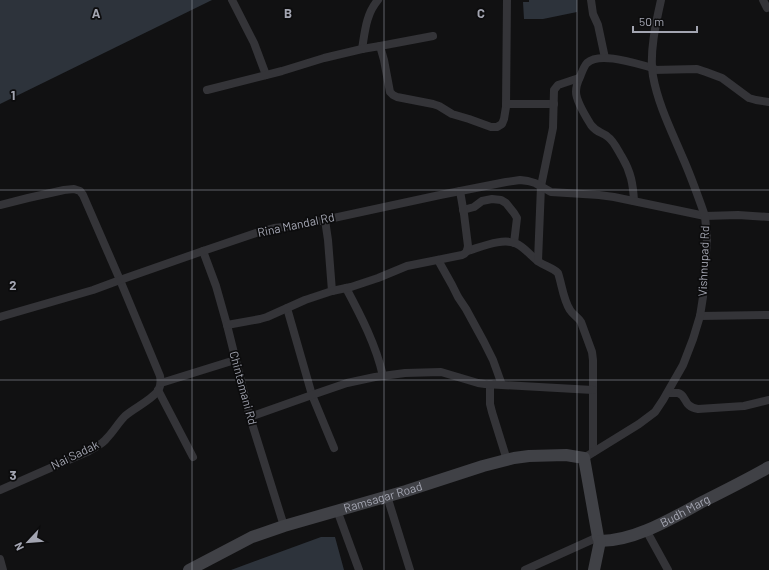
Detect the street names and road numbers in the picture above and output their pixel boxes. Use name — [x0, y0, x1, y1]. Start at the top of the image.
street label: Rina Mandal Rd — [256, 209, 336, 239]
street label: Vishnupad Rd — [695, 225, 711, 297]
street label: Chintamani Rd — [227, 349, 261, 426]
street label: Nai Sadak — [48, 437, 101, 472]
street label: Ramsagar Road — [342, 478, 424, 515]
street label: Budh Marg — [657, 491, 712, 529]

